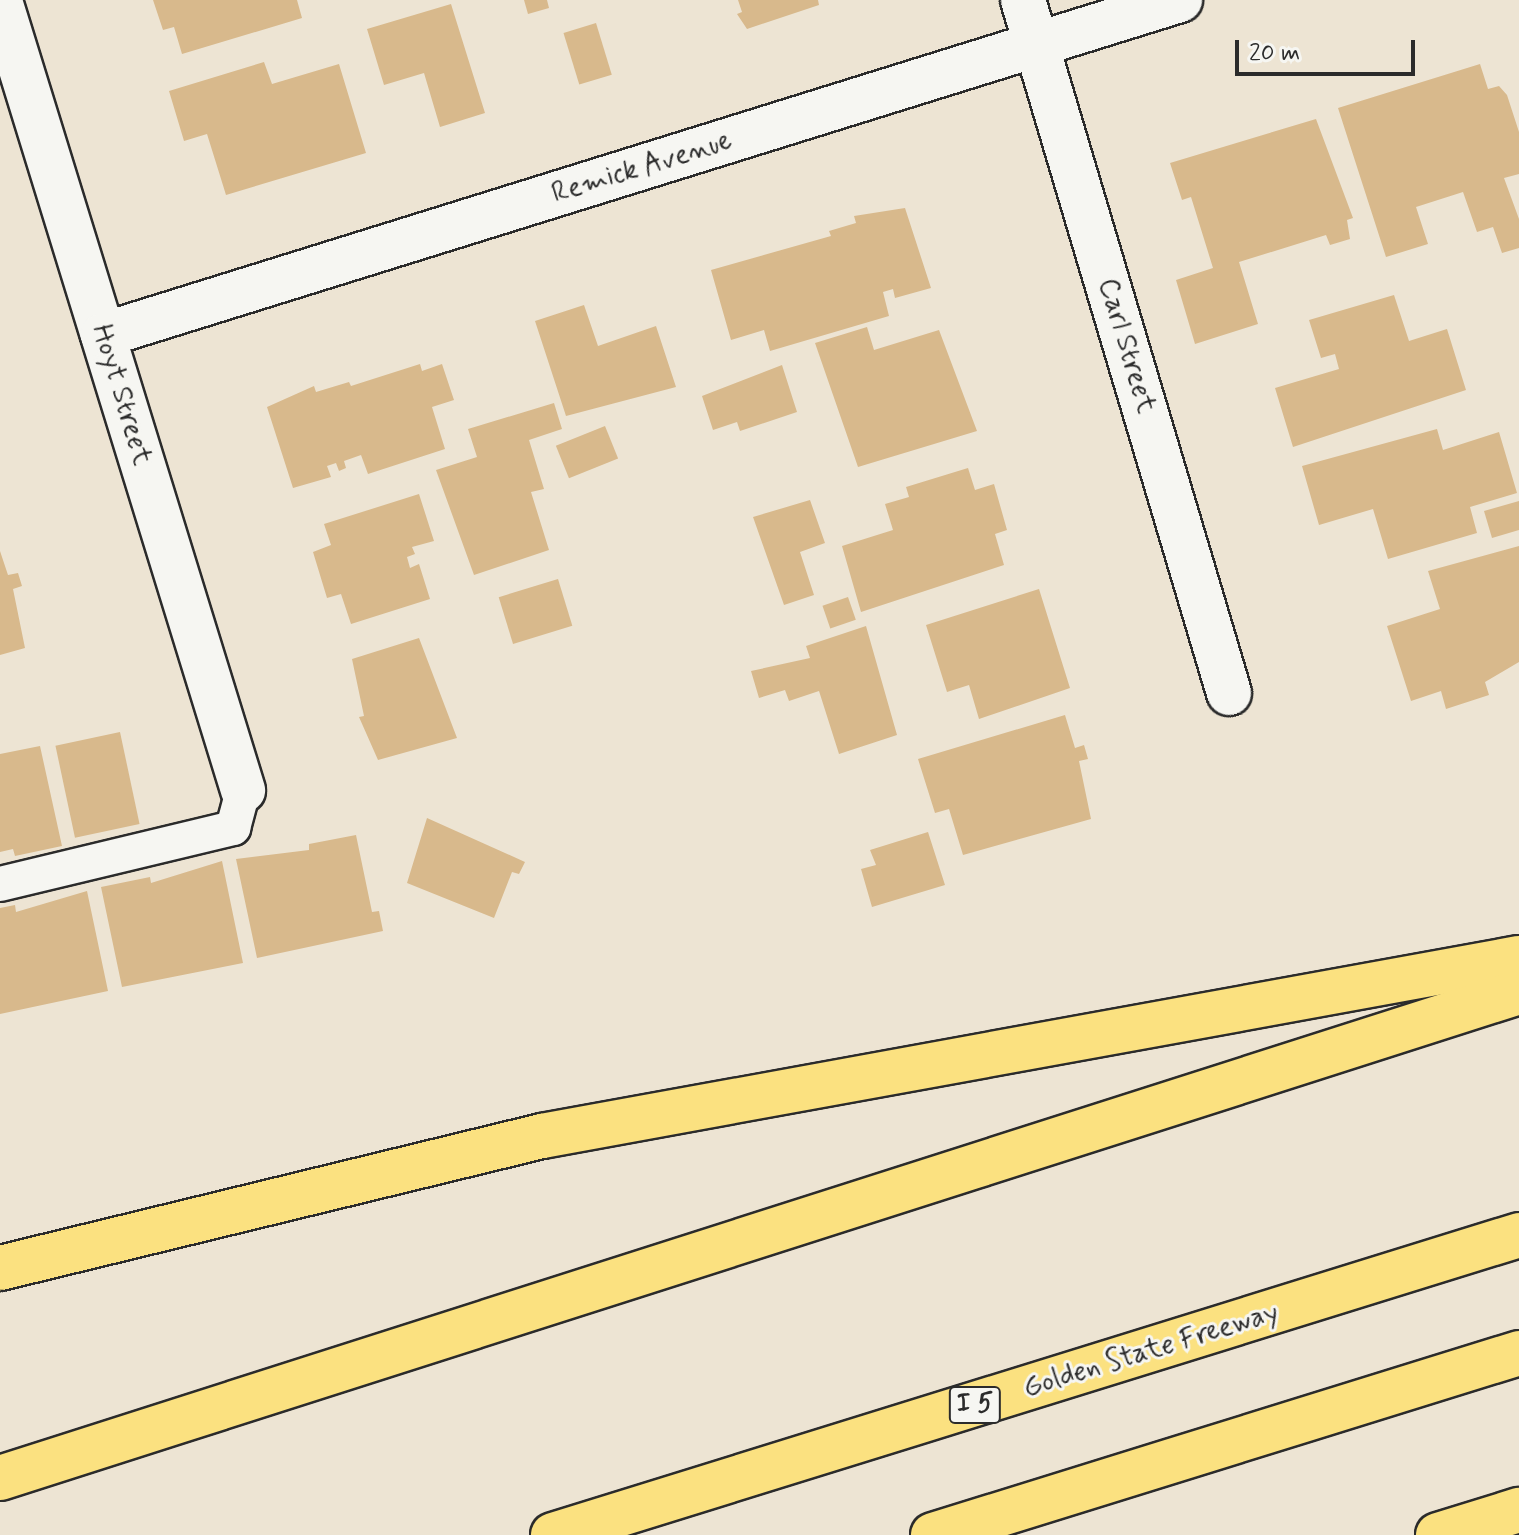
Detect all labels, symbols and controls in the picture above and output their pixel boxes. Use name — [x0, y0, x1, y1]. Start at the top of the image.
scale bar — [1239, 24, 1419, 74]
text: 20 m — [1249, 38, 1300, 69]
street label: Remick Avenue — [549, 125, 735, 211]
street label: Carl Street — [1090, 275, 1162, 417]
street label: Hoyt Street — [84, 321, 158, 469]
street label: Golden State Freeway — [1021, 1297, 1281, 1405]
road number: I 5 — [947, 1383, 1003, 1427]

